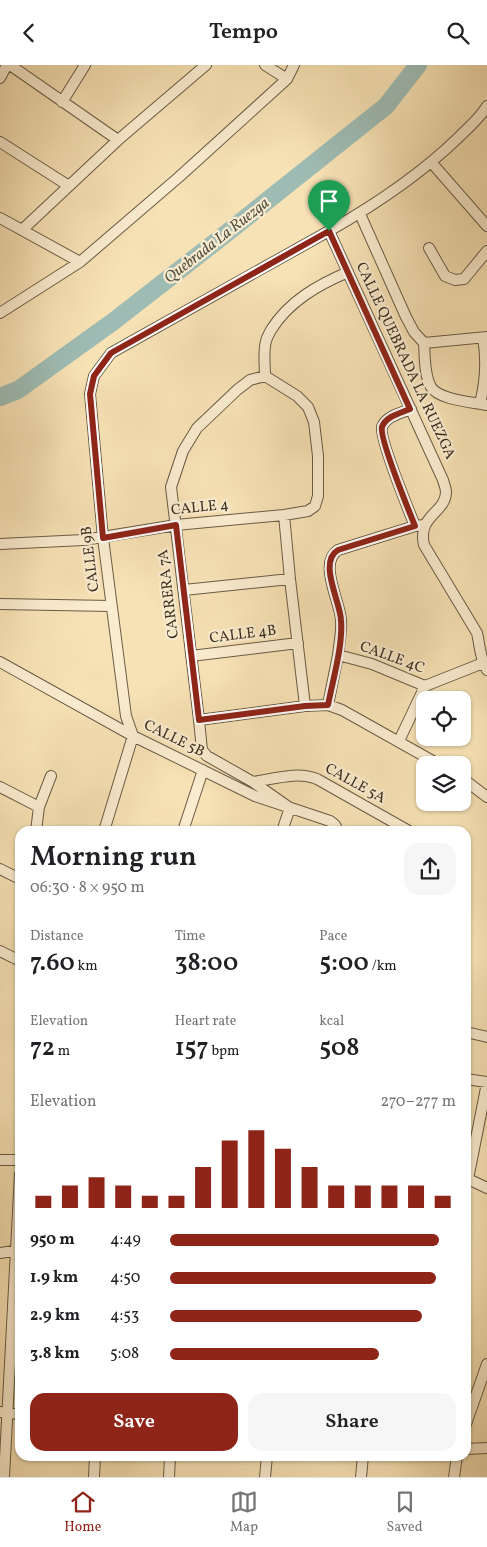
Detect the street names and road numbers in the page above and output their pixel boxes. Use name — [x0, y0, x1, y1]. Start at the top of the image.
street label: CALLE QUEBRADA LA RUEZGA — [350, 259, 460, 463]
street label: CALLE 4 — [170, 495, 230, 521]
street label: CALLE 9B — [77, 525, 105, 593]
street label: CARRERA 7A — [153, 548, 185, 640]
street label: CALLE 4B — [208, 620, 278, 650]
street label: CALLE 4C — [357, 637, 428, 679]
street label: CALLE 5B — [140, 715, 208, 763]
street label: CALLE 5A — [321, 759, 390, 810]

